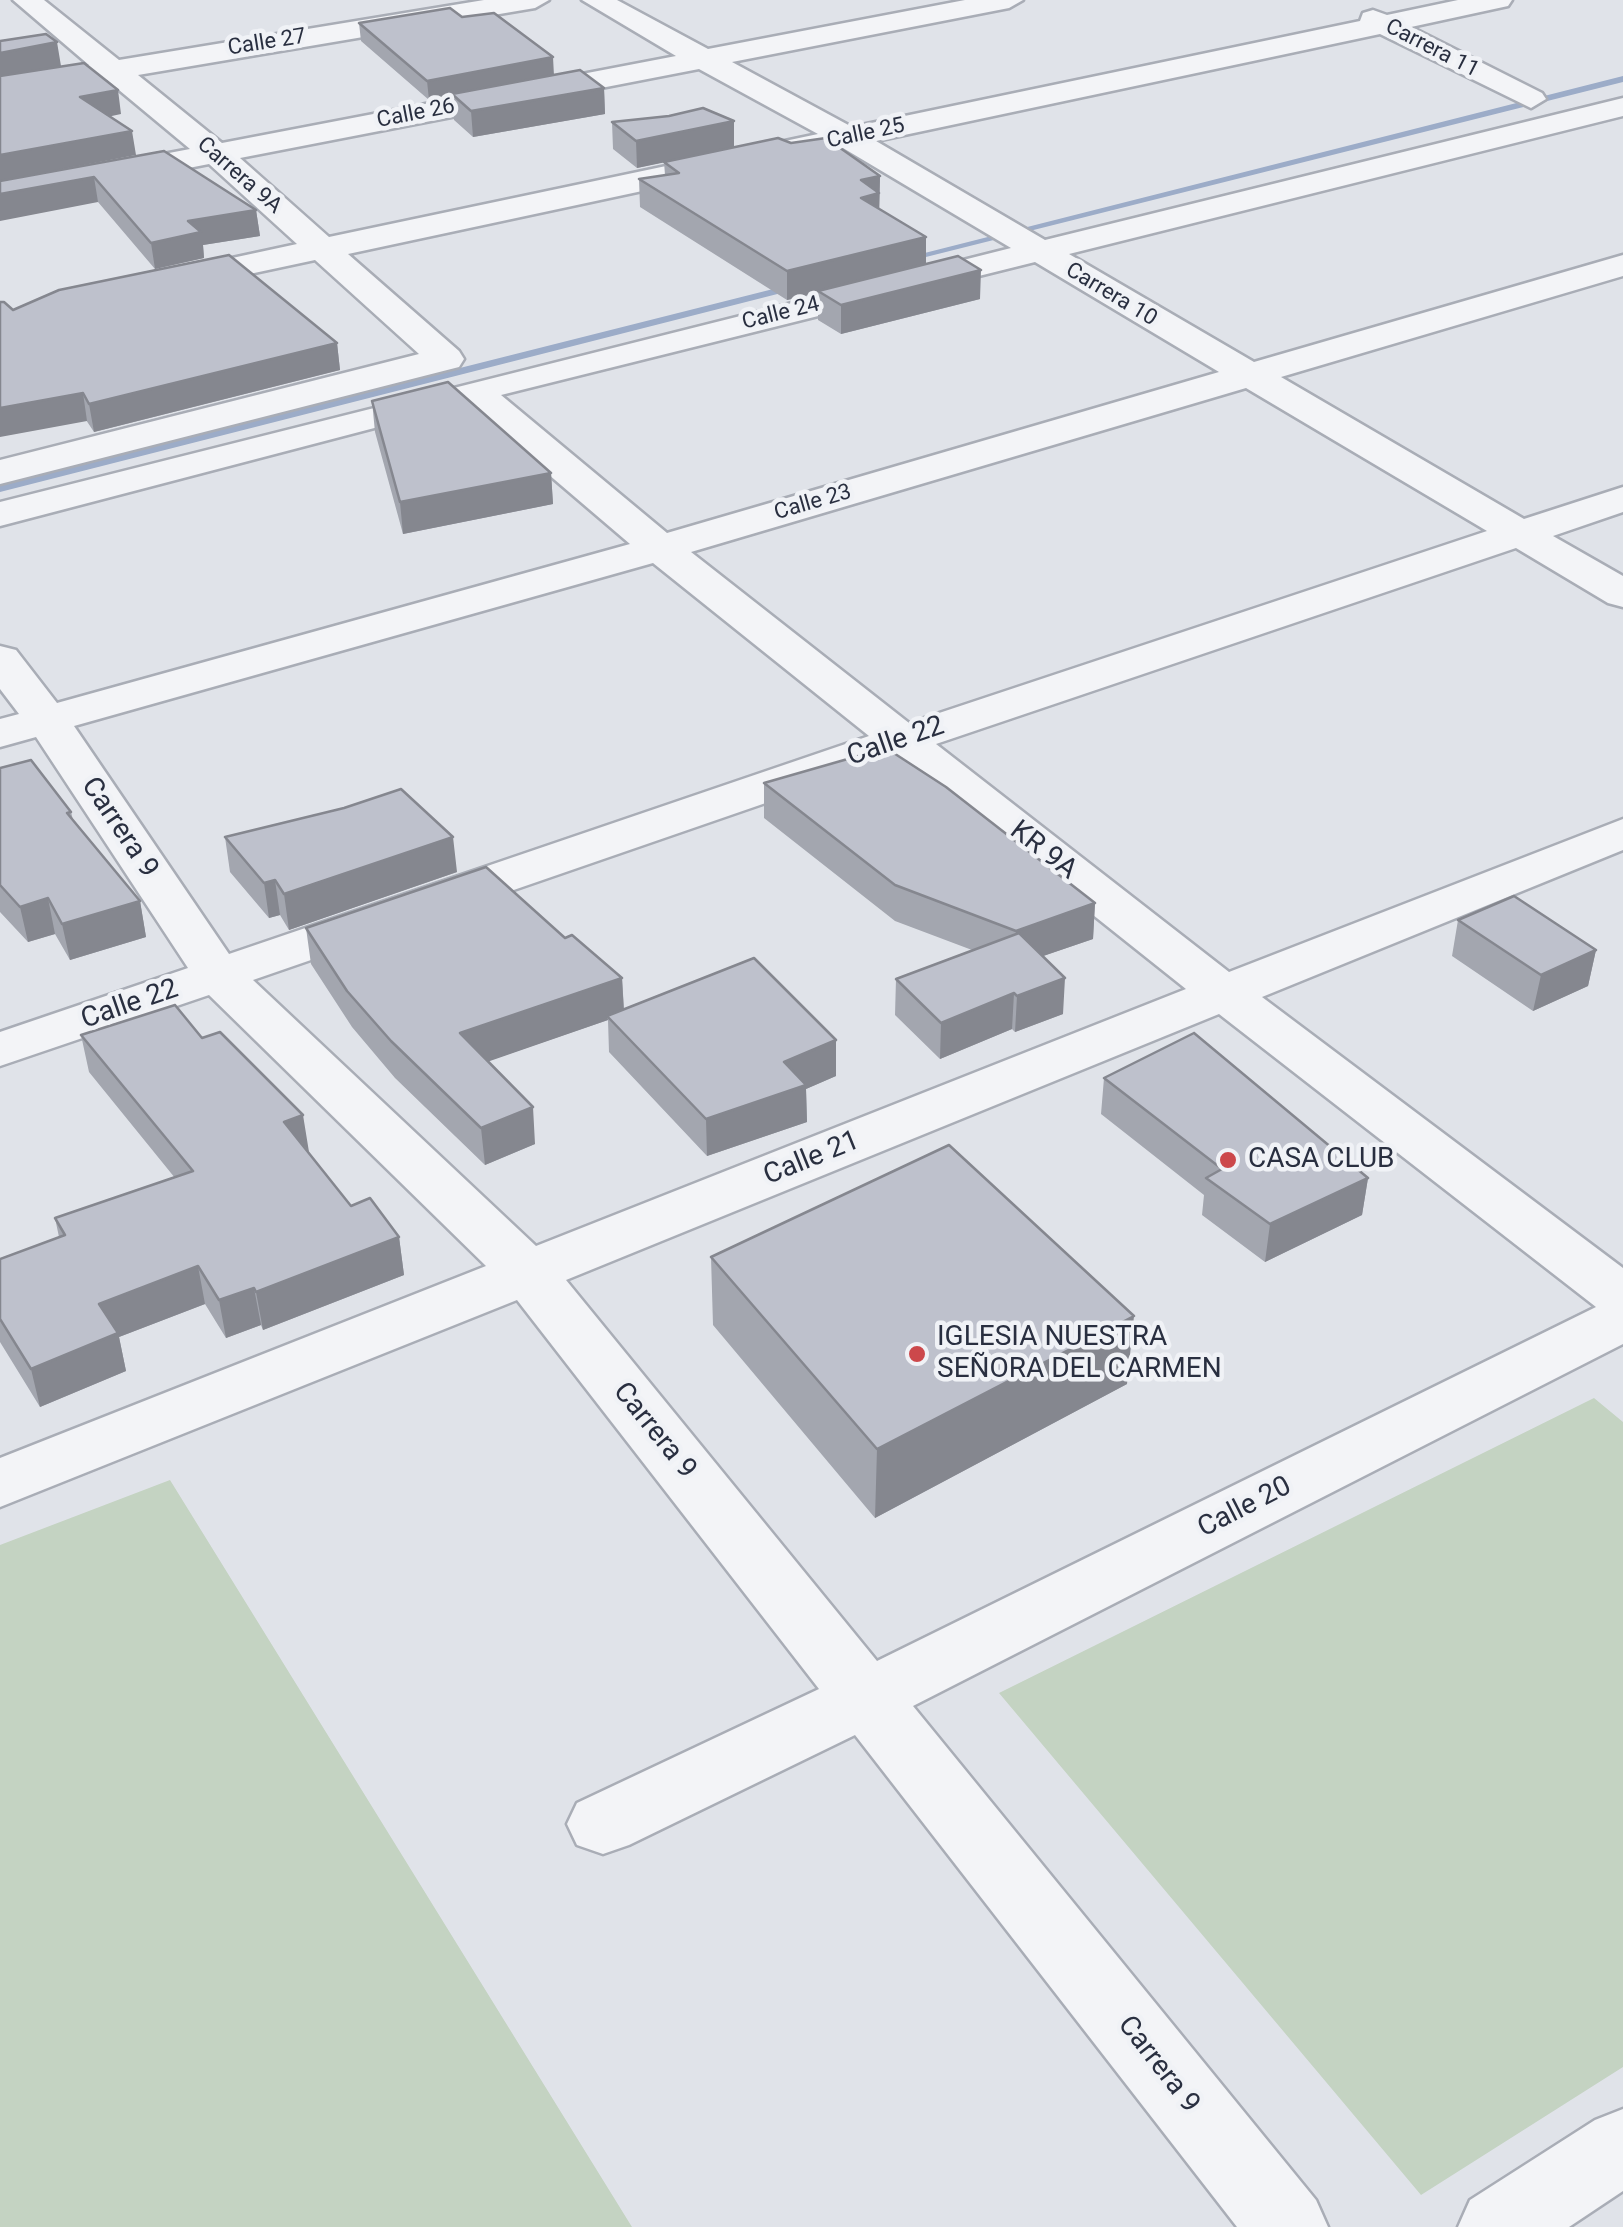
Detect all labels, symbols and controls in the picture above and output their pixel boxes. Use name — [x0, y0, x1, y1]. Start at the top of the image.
street label: Carrera 11 — [1381, 14, 1483, 84]
street label: Calle 27 — [226, 24, 308, 62]
street label: Calle 26 — [375, 94, 457, 134]
street label: Calle 25 — [825, 113, 907, 155]
street label: Carrera 9A — [191, 132, 287, 220]
street label: Carrera 10 — [1061, 257, 1161, 333]
street label: Calle 24 — [740, 292, 822, 336]
street label: Calle 23 — [771, 479, 855, 527]
street label: Calle 22 — [843, 710, 949, 774]
street label: Carrera 9 — [73, 771, 165, 885]
street label: KR 9A — [1003, 814, 1083, 888]
street label: Calle 22 — [77, 973, 183, 1037]
street label: Calle 21 — [759, 1125, 865, 1193]
place label: CASA CLUB — [1248, 1143, 1394, 1177]
marker: CASA CLUB — [1217, 1149, 1239, 1171]
place label: IGLESIA NUESTRA SEÑORA DEL CARMEN — [937, 1321, 1222, 1387]
marker: IGLESIA NUESTRA SEÑORA DEL CARMEN — [906, 1343, 928, 1365]
street label: Carrera 9 — [605, 1376, 703, 1486]
street label: Calle 20 — [1193, 1470, 1297, 1546]
street label: Carrera 9 — [1110, 2010, 1206, 2120]

